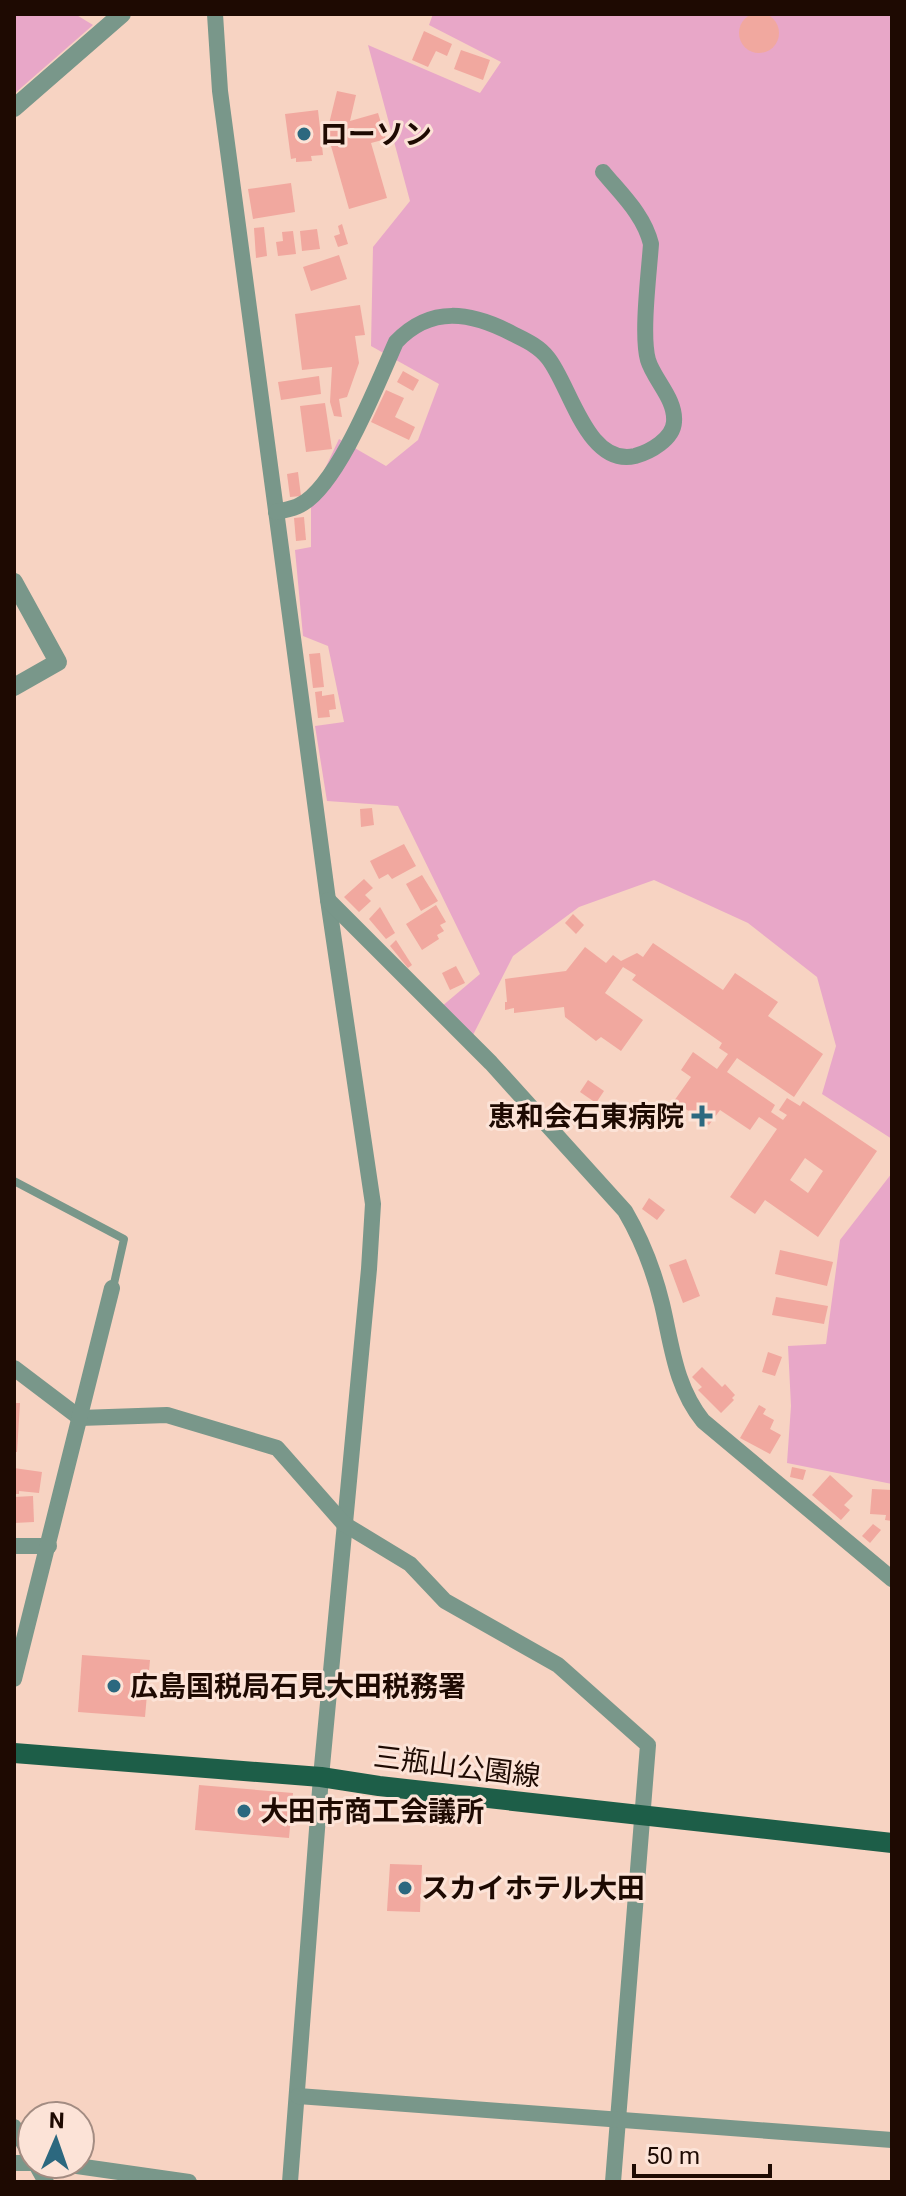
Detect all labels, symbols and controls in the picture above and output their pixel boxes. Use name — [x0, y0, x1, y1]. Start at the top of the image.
place label: ローソン — [320, 118, 432, 151]
marker: ローソン — [295, 125, 313, 143]
place label: 恵和会石東病院 — [488, 1100, 684, 1133]
marker: 恵和会石東病院 — [691, 1105, 713, 1127]
place label: 広島国税局石見大田税務署 — [130, 1670, 466, 1703]
marker: 広島国税局石見大田税務署 — [105, 1677, 123, 1695]
street label: 三瓶山公園線 — [372, 1740, 542, 1793]
place label: 大田市商工会議所 — [260, 1795, 484, 1828]
marker: 大田市商工会議所 — [235, 1802, 253, 1820]
place label: スカイホテル大田 — [421, 1872, 645, 1905]
marker: スカイホテル大田 — [396, 1879, 414, 1897]
north arrow — [16, 2100, 96, 2180]
text: N — [48, 2108, 65, 2133]
scale bar — [634, 2128, 770, 2178]
text: 50 m — [646, 2142, 700, 2170]

